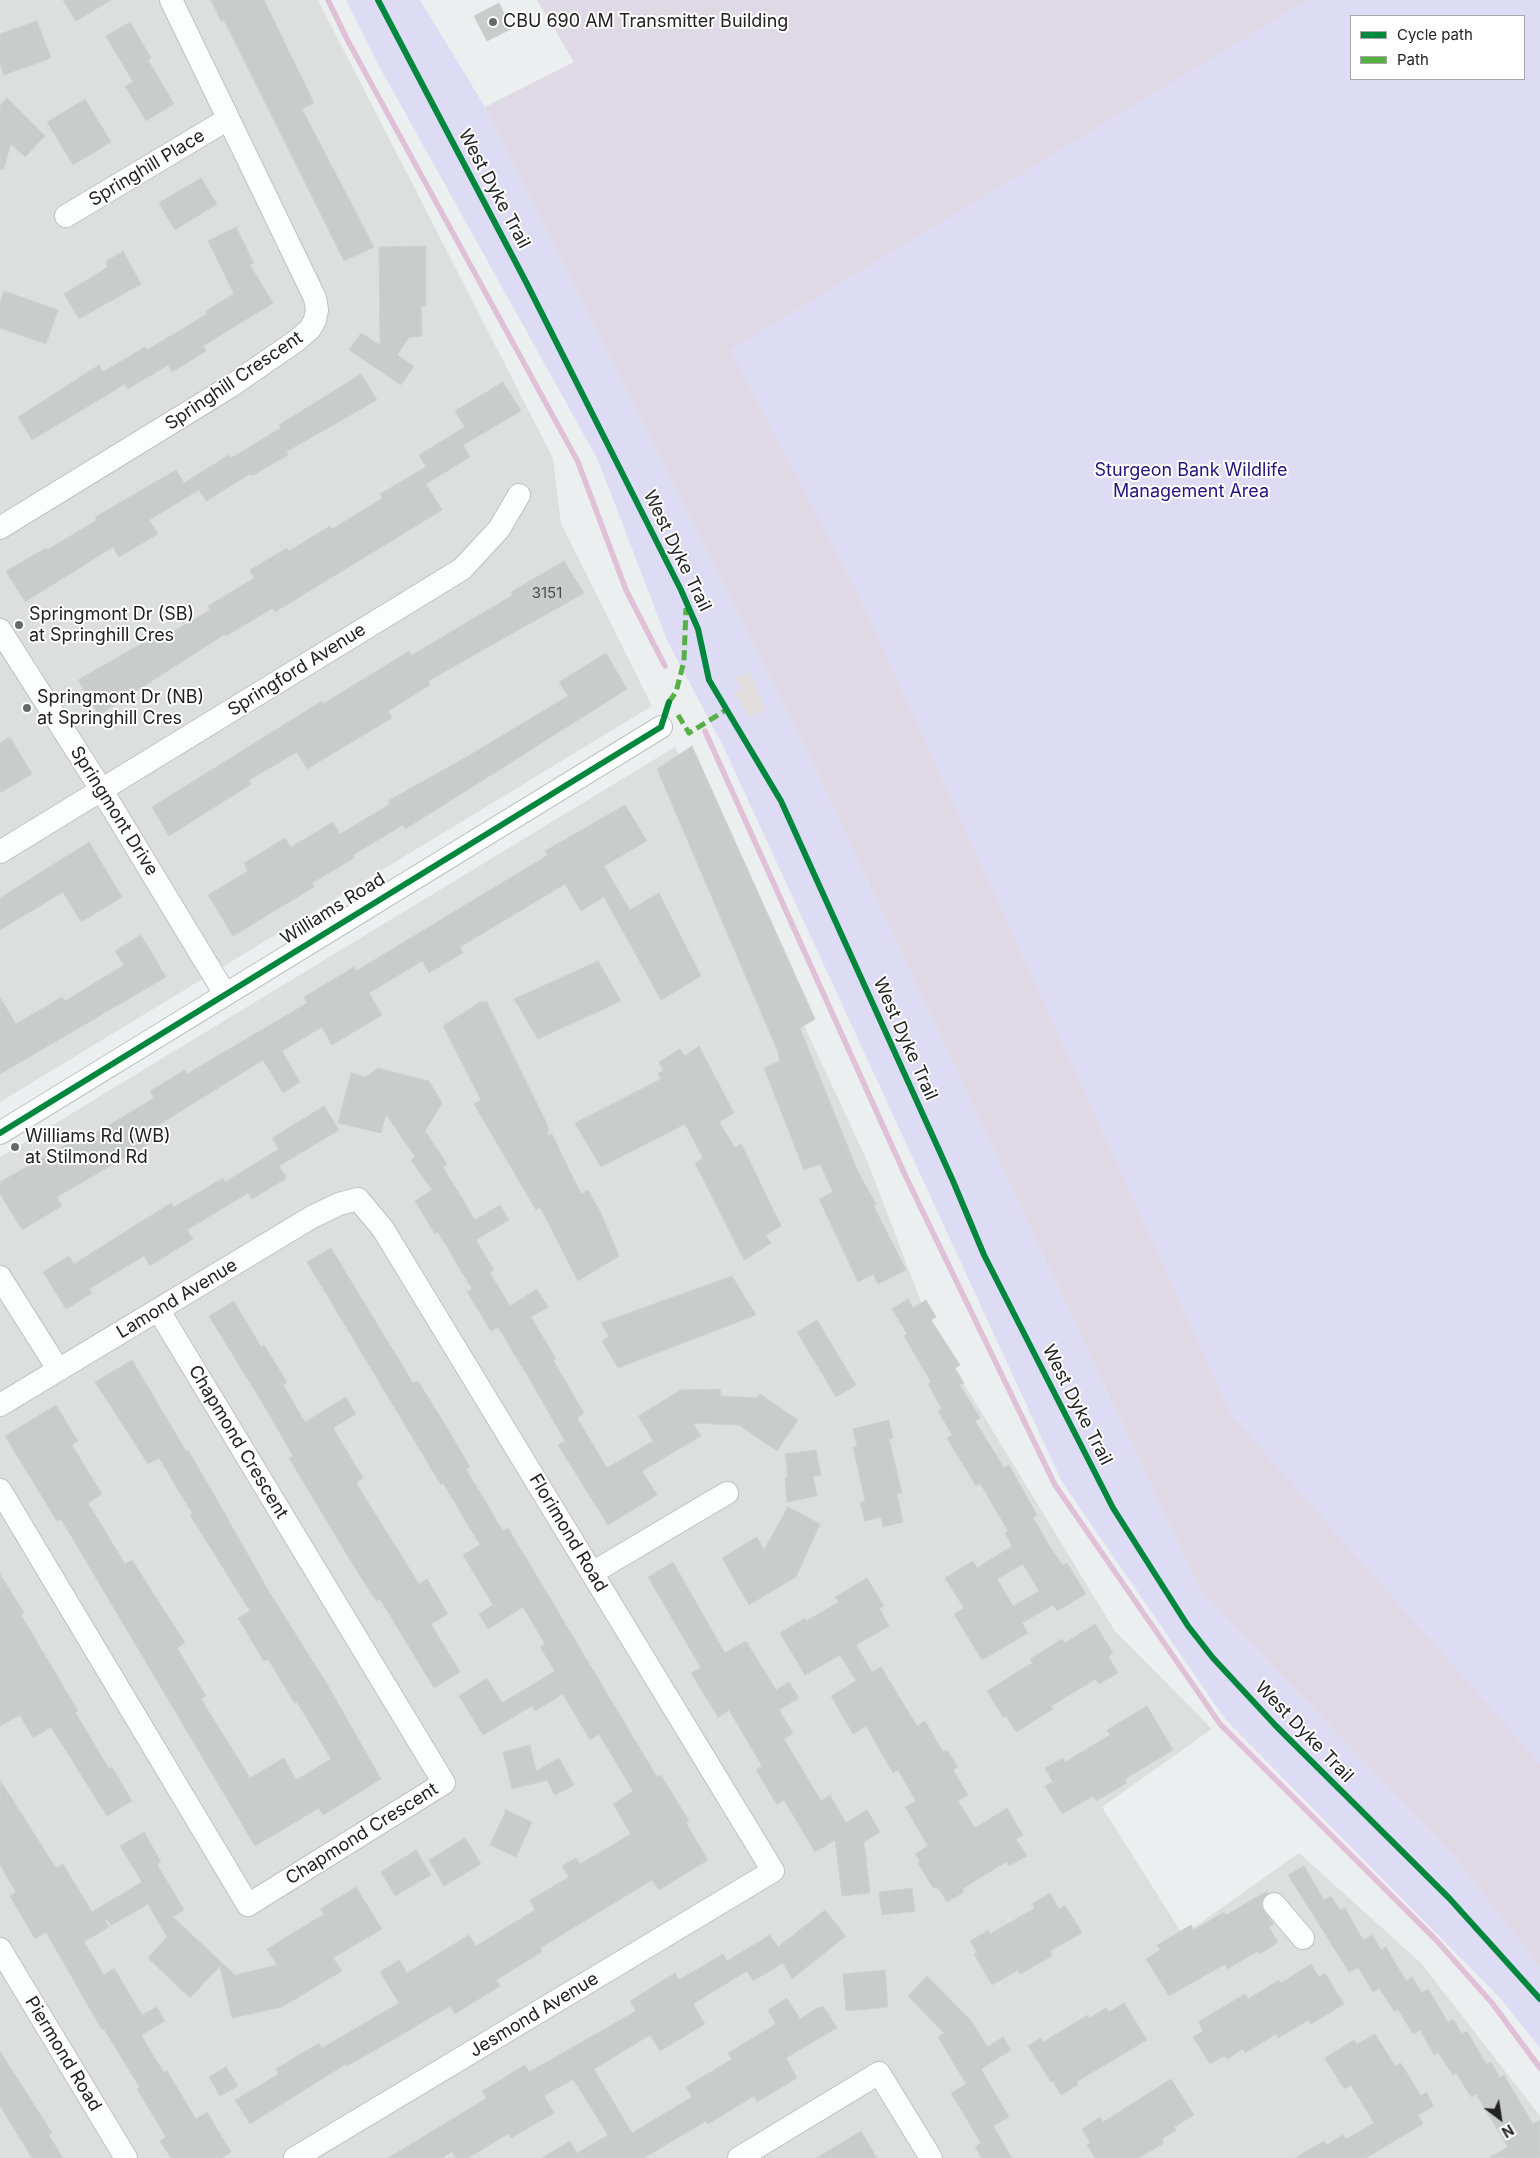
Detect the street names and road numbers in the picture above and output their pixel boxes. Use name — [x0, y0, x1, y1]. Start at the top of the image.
street label: Springhill Place — [85, 125, 209, 211]
street label: West Dyke Trail — [453, 126, 535, 252]
street label: Springhill Crescent — [161, 327, 307, 435]
street label: West Dyke Trail — [638, 487, 716, 615]
street label: Springford Avenue — [224, 619, 370, 721]
street label: Springmont Drive — [66, 742, 162, 880]
street label: Williams Road — [277, 868, 389, 950]
street label: West Dyke Trail — [868, 974, 942, 1104]
street label: Lamond Avenue — [113, 1255, 241, 1343]
street label: West Dyke Trail — [1037, 1341, 1117, 1469]
street label: Chapmond Crescent — [184, 1361, 292, 1523]
street label: Florimond Road — [524, 1470, 612, 1596]
street label: West Dyke Trail — [1250, 1677, 1358, 1787]
street label: Chapmond Crescent — [282, 1778, 442, 1890]
street label: Jesmond Avenue — [466, 1968, 602, 2062]
street label: Piermond Road — [20, 1993, 106, 2115]

